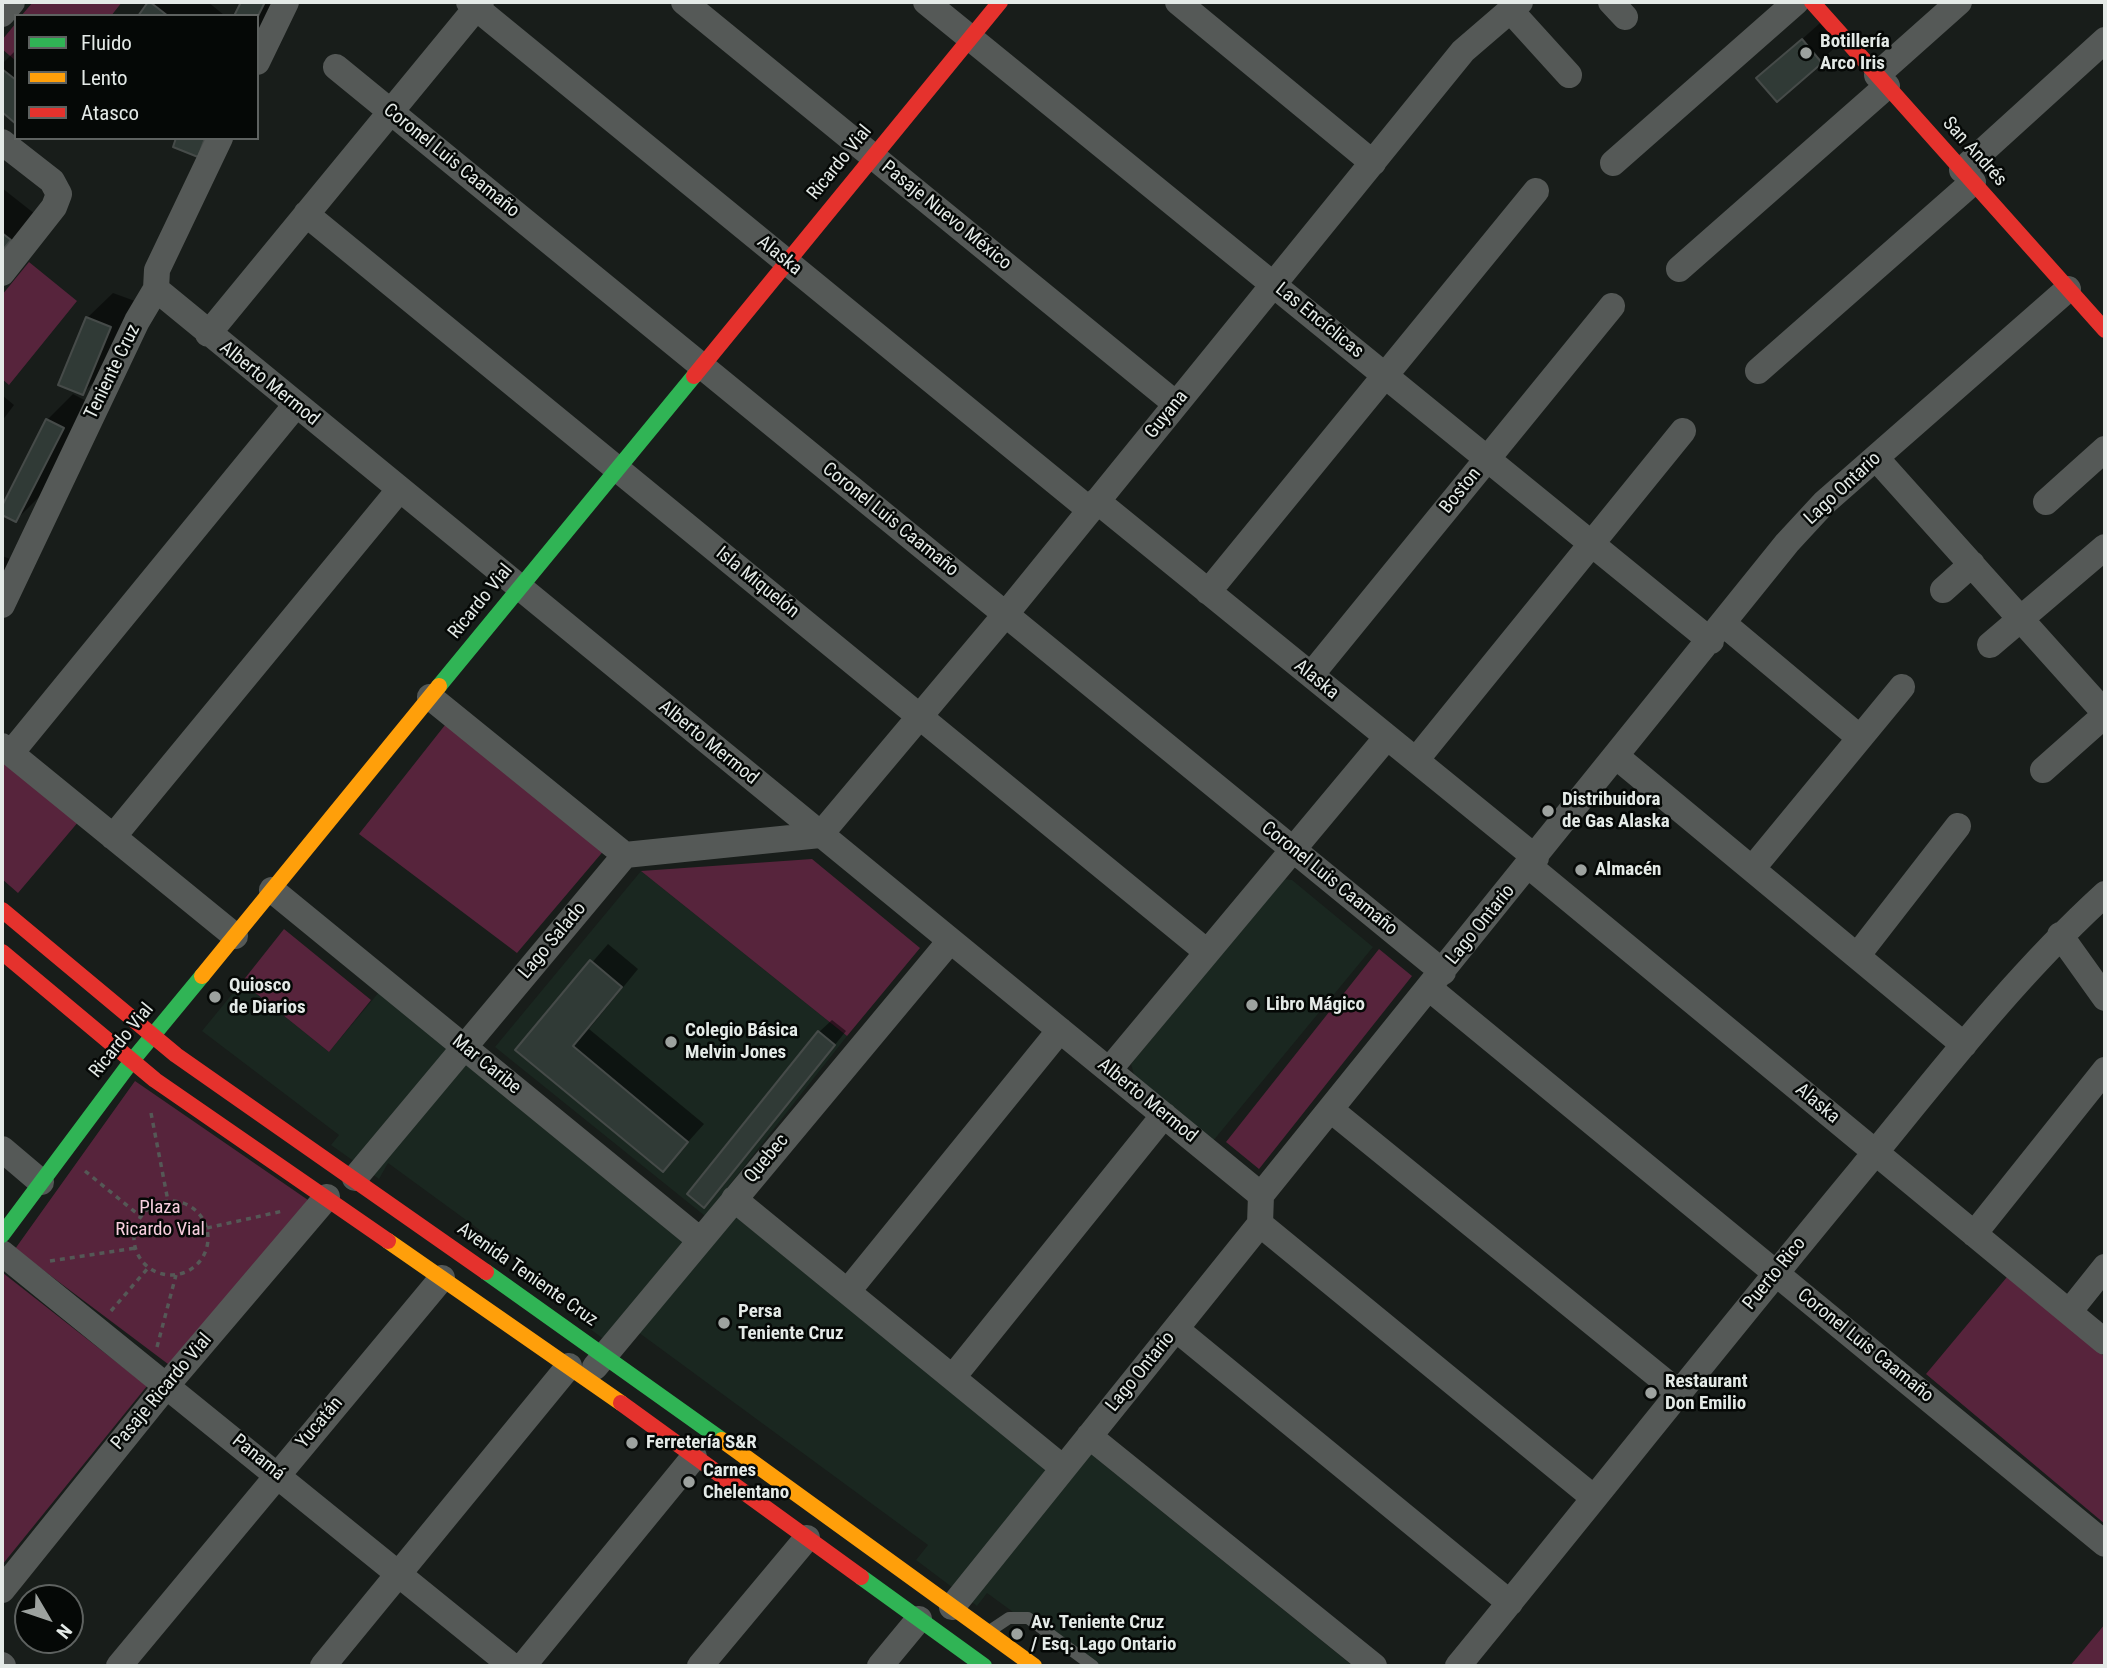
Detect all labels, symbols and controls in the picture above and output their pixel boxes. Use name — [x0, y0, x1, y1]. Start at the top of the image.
legend — [14, 14, 259, 140]
text: Fluido — [81, 31, 132, 55]
place label: Botillería Arco Iris — [1820, 31, 1890, 75]
marker: Botillería Arco Iris — [1798, 45, 1814, 61]
text: Lento — [81, 66, 128, 90]
street label: Coronel Luis Caamaño — [378, 99, 524, 223]
text: Atasco — [81, 101, 139, 125]
street label: San Andrés — [1937, 113, 2011, 191]
street label: Ricardo Vial — [803, 121, 877, 205]
street label: Pasaje Nuevo México — [876, 157, 1016, 275]
street label: Alaska — [752, 231, 806, 281]
street label: Las Encíclicas — [1270, 278, 1368, 364]
street label: Teniente Cruz — [80, 321, 146, 423]
street label: Alberto Mermod — [215, 337, 323, 431]
street label: Guyana — [1141, 386, 1193, 444]
street label: Lago Ontario — [1800, 448, 1886, 530]
street label: Coronel Luis Caamaño — [817, 458, 963, 582]
street label: Boston — [1436, 463, 1486, 519]
street label: Isla Miquelón — [711, 542, 803, 624]
street label: Ricardo Vial — [444, 560, 518, 644]
street label: Alaska — [1289, 655, 1343, 705]
street label: Alberto Mermod — [654, 696, 762, 790]
place label: Distribuidora de Gas Alaska — [1562, 789, 1670, 833]
marker: Distribuidora de Gas Alaska — [1540, 803, 1556, 819]
street label: Coronel Luis Caamaño — [1256, 817, 1402, 941]
place label: Almacén — [1595, 859, 1661, 881]
marker: Almacén — [1573, 862, 1589, 878]
street label: Lago Ontario — [1442, 880, 1520, 970]
street label: Lago Salado — [514, 898, 592, 984]
place label: Quiosco de Diarios — [229, 975, 306, 1019]
marker: Quiosco de Diarios — [207, 989, 223, 1005]
place label: Libro Mágico — [1266, 994, 1365, 1016]
marker: Libro Mágico — [1244, 997, 1260, 1013]
street label: Ricardo Vial — [85, 999, 159, 1083]
place label: Colegio Básica Melvin Jones — [685, 1020, 798, 1064]
street label: Mar Caribe — [447, 1030, 525, 1100]
marker: Colegio Básica Melvin Jones — [663, 1034, 679, 1050]
street label: Alberto Mermod — [1093, 1054, 1201, 1148]
street label: Alaska — [1790, 1079, 1844, 1129]
street label: Quebec — [740, 1130, 794, 1188]
park label: Plaza Ricardo Vial — [115, 1197, 205, 1241]
street label: Avenida Teniente Cruz — [452, 1218, 602, 1332]
street label: Puerto Rico — [1739, 1233, 1811, 1315]
street label: Coronel Luis Caamaño — [1792, 1284, 1938, 1408]
place label: Persa Teniente Cruz — [738, 1301, 843, 1345]
marker: Persa Teniente Cruz — [716, 1315, 732, 1331]
street label: Lago Ontario — [1102, 1327, 1180, 1417]
street label: Pasaje Ricardo Vial — [107, 1329, 217, 1455]
place label: Restaurant Don Emilio — [1665, 1371, 1747, 1415]
marker: Restaurant Don Emilio — [1643, 1385, 1659, 1401]
street label: Yucatán — [292, 1392, 348, 1454]
street label: Panamá — [227, 1430, 289, 1486]
place label: Ferretería S&R — [646, 1432, 757, 1454]
marker: Ferretería S&R — [624, 1435, 640, 1451]
place label: Carnes Chelentano — [703, 1460, 789, 1504]
marker: Carnes Chelentano — [681, 1474, 697, 1490]
north arrow — [14, 1584, 84, 1654]
place label: Av. Teniente Cruz / Esq. Lago Ontario — [1031, 1612, 1177, 1656]
text: N — [52, 1620, 77, 1643]
marker: Av. Teniente Cruz / Esq. Lago Ontario — [1009, 1626, 1025, 1642]

